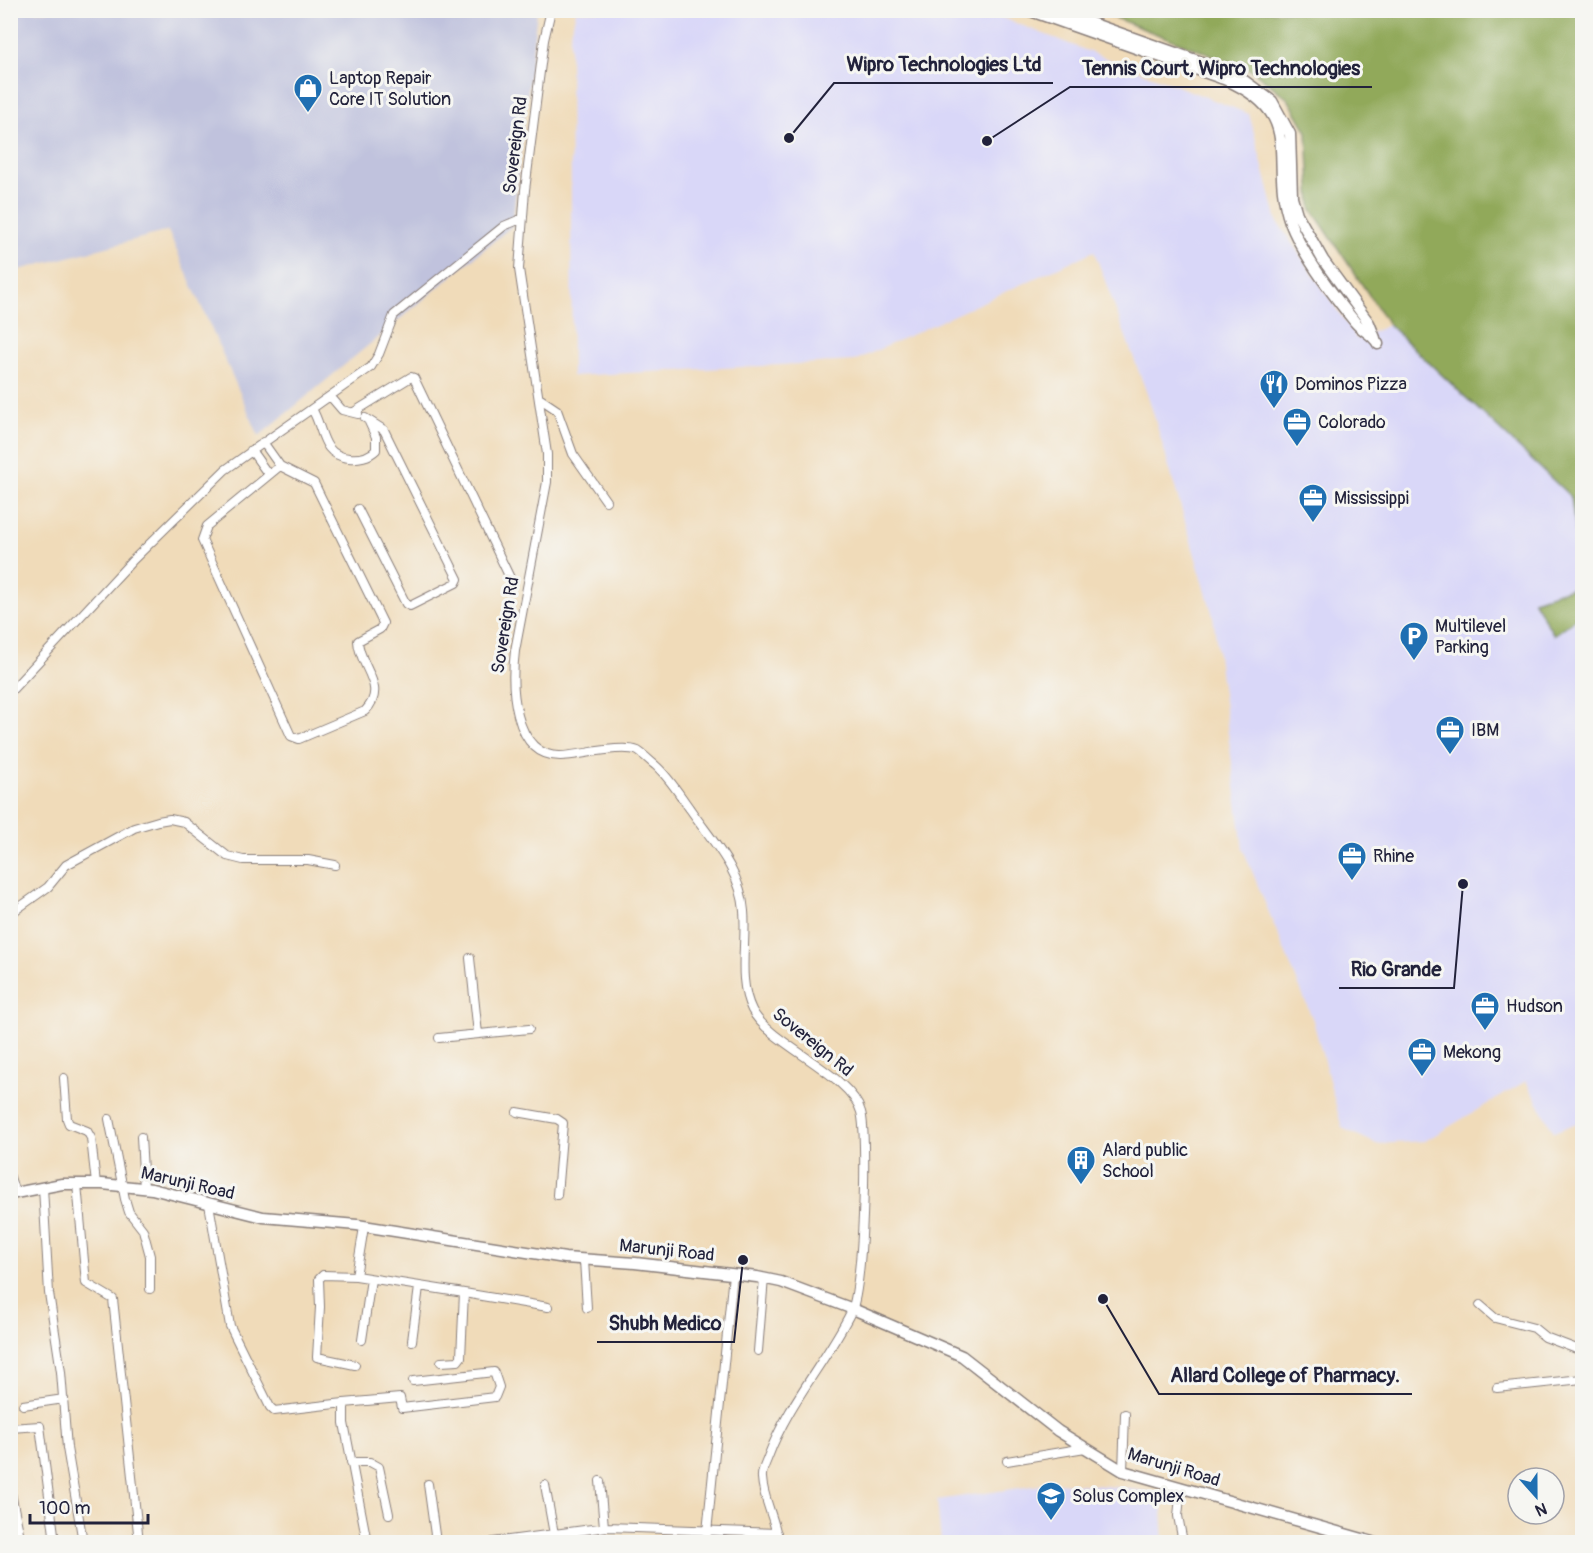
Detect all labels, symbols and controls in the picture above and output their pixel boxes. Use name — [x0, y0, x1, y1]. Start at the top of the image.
callout: Wipro Technologies Ltd — [834, 45, 1053, 83]
callout: Tennis Court, Wipro Technologies — [1070, 49, 1372, 87]
text: Wipro Technologies Ltd — [846, 52, 1042, 77]
text: Tennis Court, Wipro Technologies — [1081, 56, 1360, 81]
place label: Laptop Repair Core IT Solution — [329, 67, 451, 111]
shop icon: Laptop Repair Core IT Solution — [292, 72, 324, 114]
street label: Sovereign Rd — [498, 95, 533, 195]
restaurant icon: Dominos Pizza — [1258, 368, 1290, 410]
place label: Dominos Pizza — [1295, 373, 1407, 396]
office icon: Colorado — [1281, 406, 1313, 448]
place label: Colorado — [1318, 411, 1386, 434]
office icon: Mississippi — [1297, 482, 1329, 524]
place label: Mississippi — [1334, 487, 1409, 510]
street label: Sovereign Rd — [486, 575, 524, 675]
place label: Multilevel Parking — [1435, 615, 1506, 659]
parking icon: Multilevel Parking — [1398, 620, 1430, 662]
office icon: IBM — [1434, 714, 1466, 756]
place label: IBM — [1471, 719, 1499, 742]
office icon: Rhine — [1336, 840, 1368, 882]
place label: Rhine — [1373, 845, 1414, 868]
callout: Rio Grande — [1339, 950, 1454, 988]
text: Rio Grande — [1351, 957, 1442, 982]
office icon: Hudson — [1469, 990, 1501, 1032]
place label: Hudson — [1506, 995, 1563, 1018]
street label: Sovereign Rd — [767, 1003, 858, 1082]
office icon: Mekong — [1406, 1036, 1438, 1078]
place label: Mekong — [1443, 1041, 1501, 1064]
place label: Alard public School — [1102, 1139, 1188, 1183]
building icon: Alard public School — [1065, 1144, 1097, 1186]
street label: Marunji Road — [139, 1162, 237, 1205]
street label: Marunji Road — [618, 1234, 716, 1267]
callout: Shubh Medico — [597, 1304, 734, 1342]
text: Shubh Medico — [608, 1311, 722, 1336]
callout: Allard College of Pharmacy. — [1159, 1356, 1412, 1394]
text: Allard College of Pharmacy. — [1170, 1363, 1400, 1388]
street label: Marunji Road — [1125, 1443, 1223, 1492]
north arrow — [1506, 1466, 1566, 1526]
school or university icon: Solus Complex — [1035, 1480, 1067, 1522]
place label: Solus Complex — [1072, 1485, 1184, 1508]
scale bar — [30, 1487, 148, 1525]
text: 100 m — [39, 1497, 91, 1520]
text: N — [1532, 1498, 1550, 1520]

